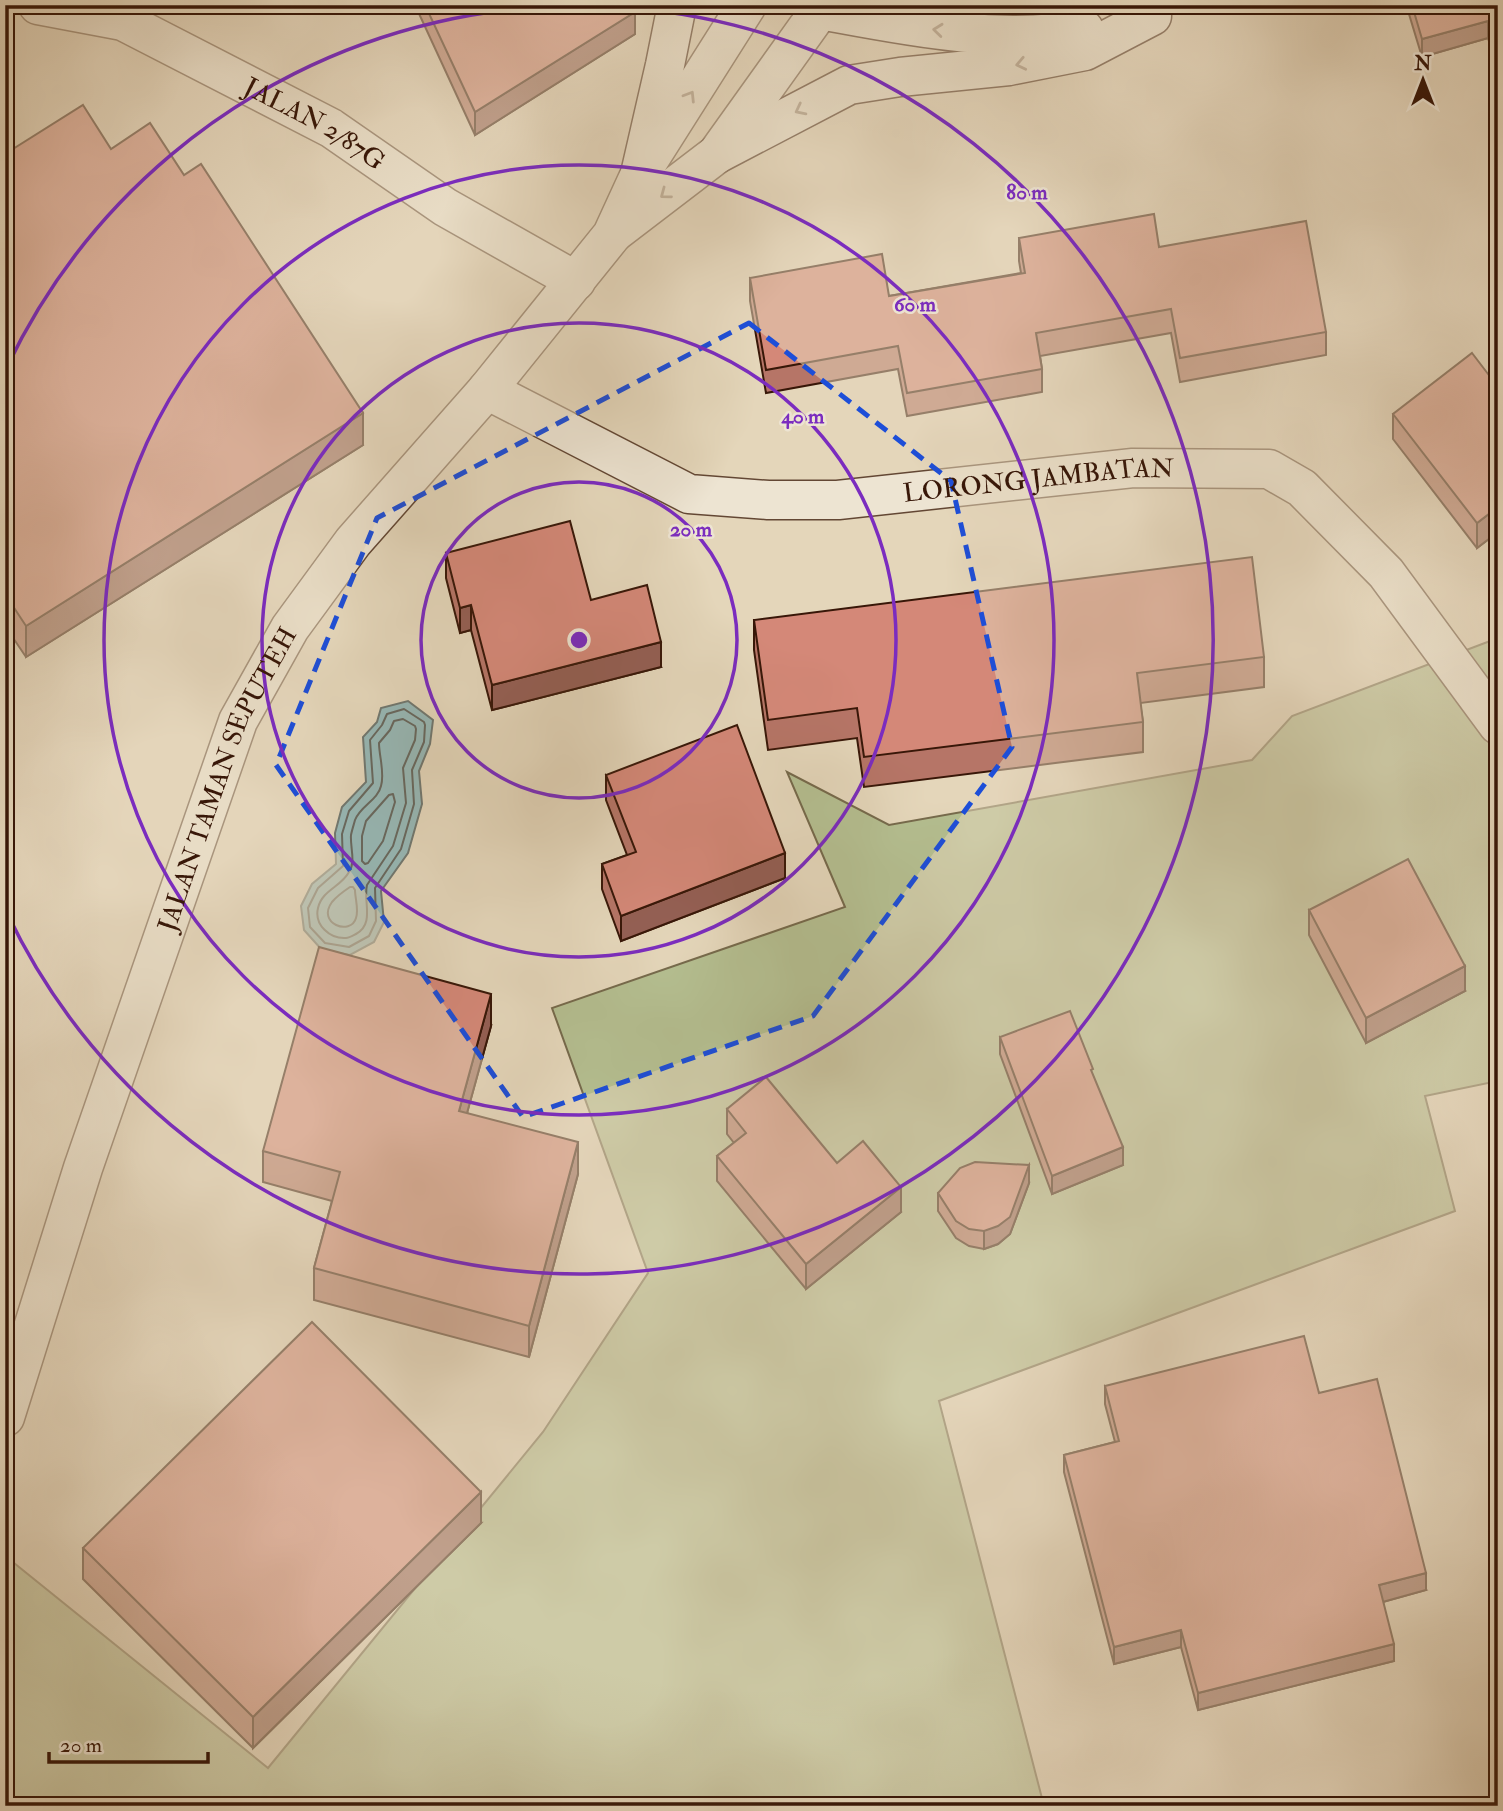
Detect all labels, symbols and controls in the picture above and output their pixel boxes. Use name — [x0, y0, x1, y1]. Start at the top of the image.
one-way arrow — [932, 22, 944, 37]
north arrow — [1388, 46, 1458, 116]
text: N — [1413, 52, 1432, 76]
one-way arrow — [1015, 56, 1027, 71]
street label: JALAN 2/87G — [238, 71, 391, 178]
one-way arrow — [681, 90, 694, 103]
one-way arrow — [795, 101, 808, 115]
text: 80 m — [1006, 179, 1048, 206]
one-way arrow — [660, 186, 672, 199]
text: 60 m — [894, 291, 937, 318]
text: 40 m — [781, 403, 825, 430]
street label: LORONG JAMBATAN — [902, 453, 1175, 510]
text: 20 m — [670, 516, 713, 543]
street label: JALAN TAMAN SEPUTEH — [151, 622, 304, 937]
centre of rings — [567, 628, 591, 652]
scale bar — [49, 1720, 208, 1764]
text: 20 m — [60, 1732, 102, 1759]

